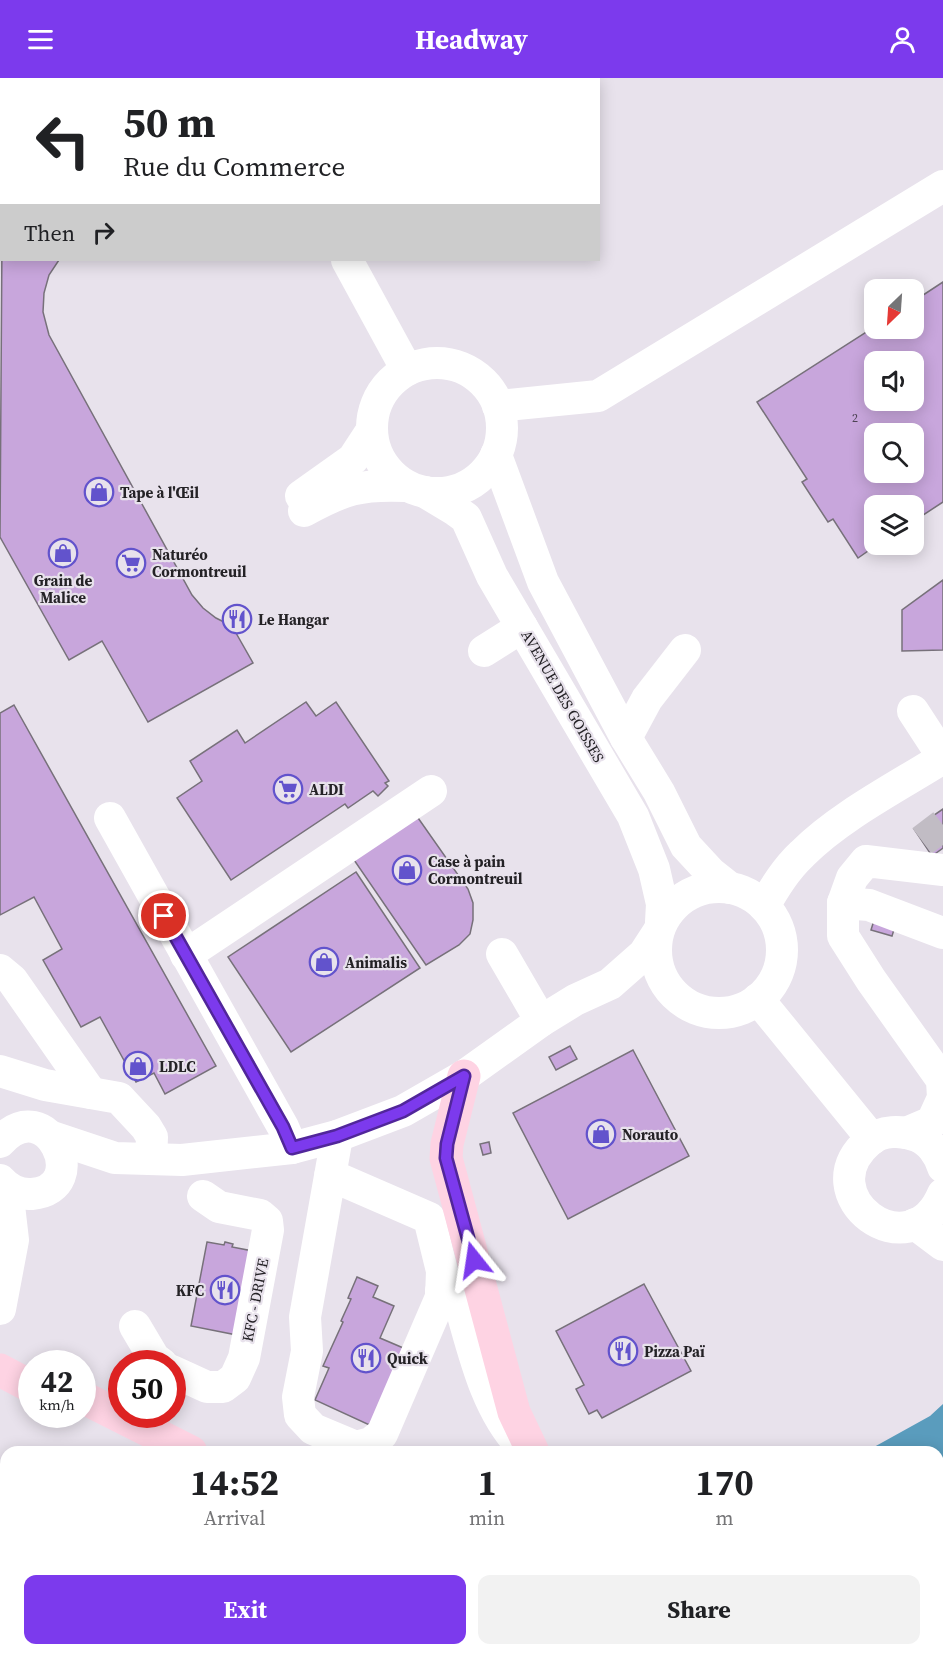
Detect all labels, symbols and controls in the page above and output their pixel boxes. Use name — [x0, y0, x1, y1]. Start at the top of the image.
text: Headway — [415, 21, 528, 58]
icon: menu — [24, 23, 57, 56]
icon: person — [886, 23, 919, 56]
text: 50 m — [123, 93, 216, 151]
icon: left — [24, 102, 102, 180]
text: Rue du Commerce — [123, 148, 345, 185]
icon: right — [87, 216, 120, 249]
text: Then — [24, 218, 75, 248]
north arrow — [864, 279, 924, 339]
map controls — [864, 279, 924, 555]
button: sound — [864, 351, 924, 411]
house number: 2 — [852, 410, 858, 426]
button: search — [864, 423, 924, 483]
shop icon: Tape à l'Œil — [83, 476, 115, 508]
place label: Tape à l'Œil — [120, 482, 199, 503]
button: layers — [864, 495, 924, 555]
shop icon: Grain de Malice — [47, 537, 79, 569]
place label: Naturéo Cormontreuil — [152, 544, 247, 582]
supermarket icon: Naturéo Cormontreuil — [115, 547, 147, 579]
place label: Grain de Malice — [34, 570, 92, 608]
restaurant icon: Le Hangar — [221, 603, 253, 635]
place label: Le Hangar — [258, 609, 329, 630]
street label: AVENUE DES GOISSES — [516, 626, 610, 766]
supermarket icon: ALDI — [272, 773, 304, 805]
place label: ALDI — [309, 779, 344, 800]
place label: Case à pain Cormontreuil — [428, 851, 523, 889]
shop icon: Case à pain Cormontreuil — [391, 854, 423, 886]
pin — [138, 890, 189, 941]
icon: arrive — [147, 899, 180, 932]
shop icon: Animalis — [308, 946, 340, 978]
place label: Animalis — [345, 952, 407, 973]
shop icon: LDLC — [122, 1050, 154, 1082]
place label: LDLC — [159, 1056, 196, 1077]
shop icon: Norauto — [585, 1118, 617, 1150]
place label: Norauto — [622, 1124, 679, 1145]
position arrow — [442, 1228, 506, 1292]
street label: KFC - DRIVE — [237, 1257, 273, 1343]
restaurant icon: KFC — [209, 1274, 241, 1306]
place label: KFC — [176, 1280, 204, 1301]
restaurant icon: Pizza Paï — [607, 1335, 639, 1367]
place label: Pizza Paï — [644, 1341, 705, 1362]
restaurant icon: Quick — [350, 1342, 382, 1374]
place label: Quick — [387, 1348, 428, 1369]
speed limit sign: 50 — [108, 1350, 186, 1428]
text: 42 — [41, 1361, 73, 1402]
text: km/h — [39, 1394, 75, 1415]
text: 14:52 — [190, 1458, 279, 1507]
text: 1 — [477, 1458, 497, 1507]
text: 170 — [695, 1458, 754, 1507]
text: Arrival — [204, 1504, 265, 1532]
text: min — [469, 1504, 505, 1532]
text: m — [716, 1504, 734, 1532]
button: Exit — [24, 1575, 466, 1644]
button: Share — [478, 1575, 920, 1644]

